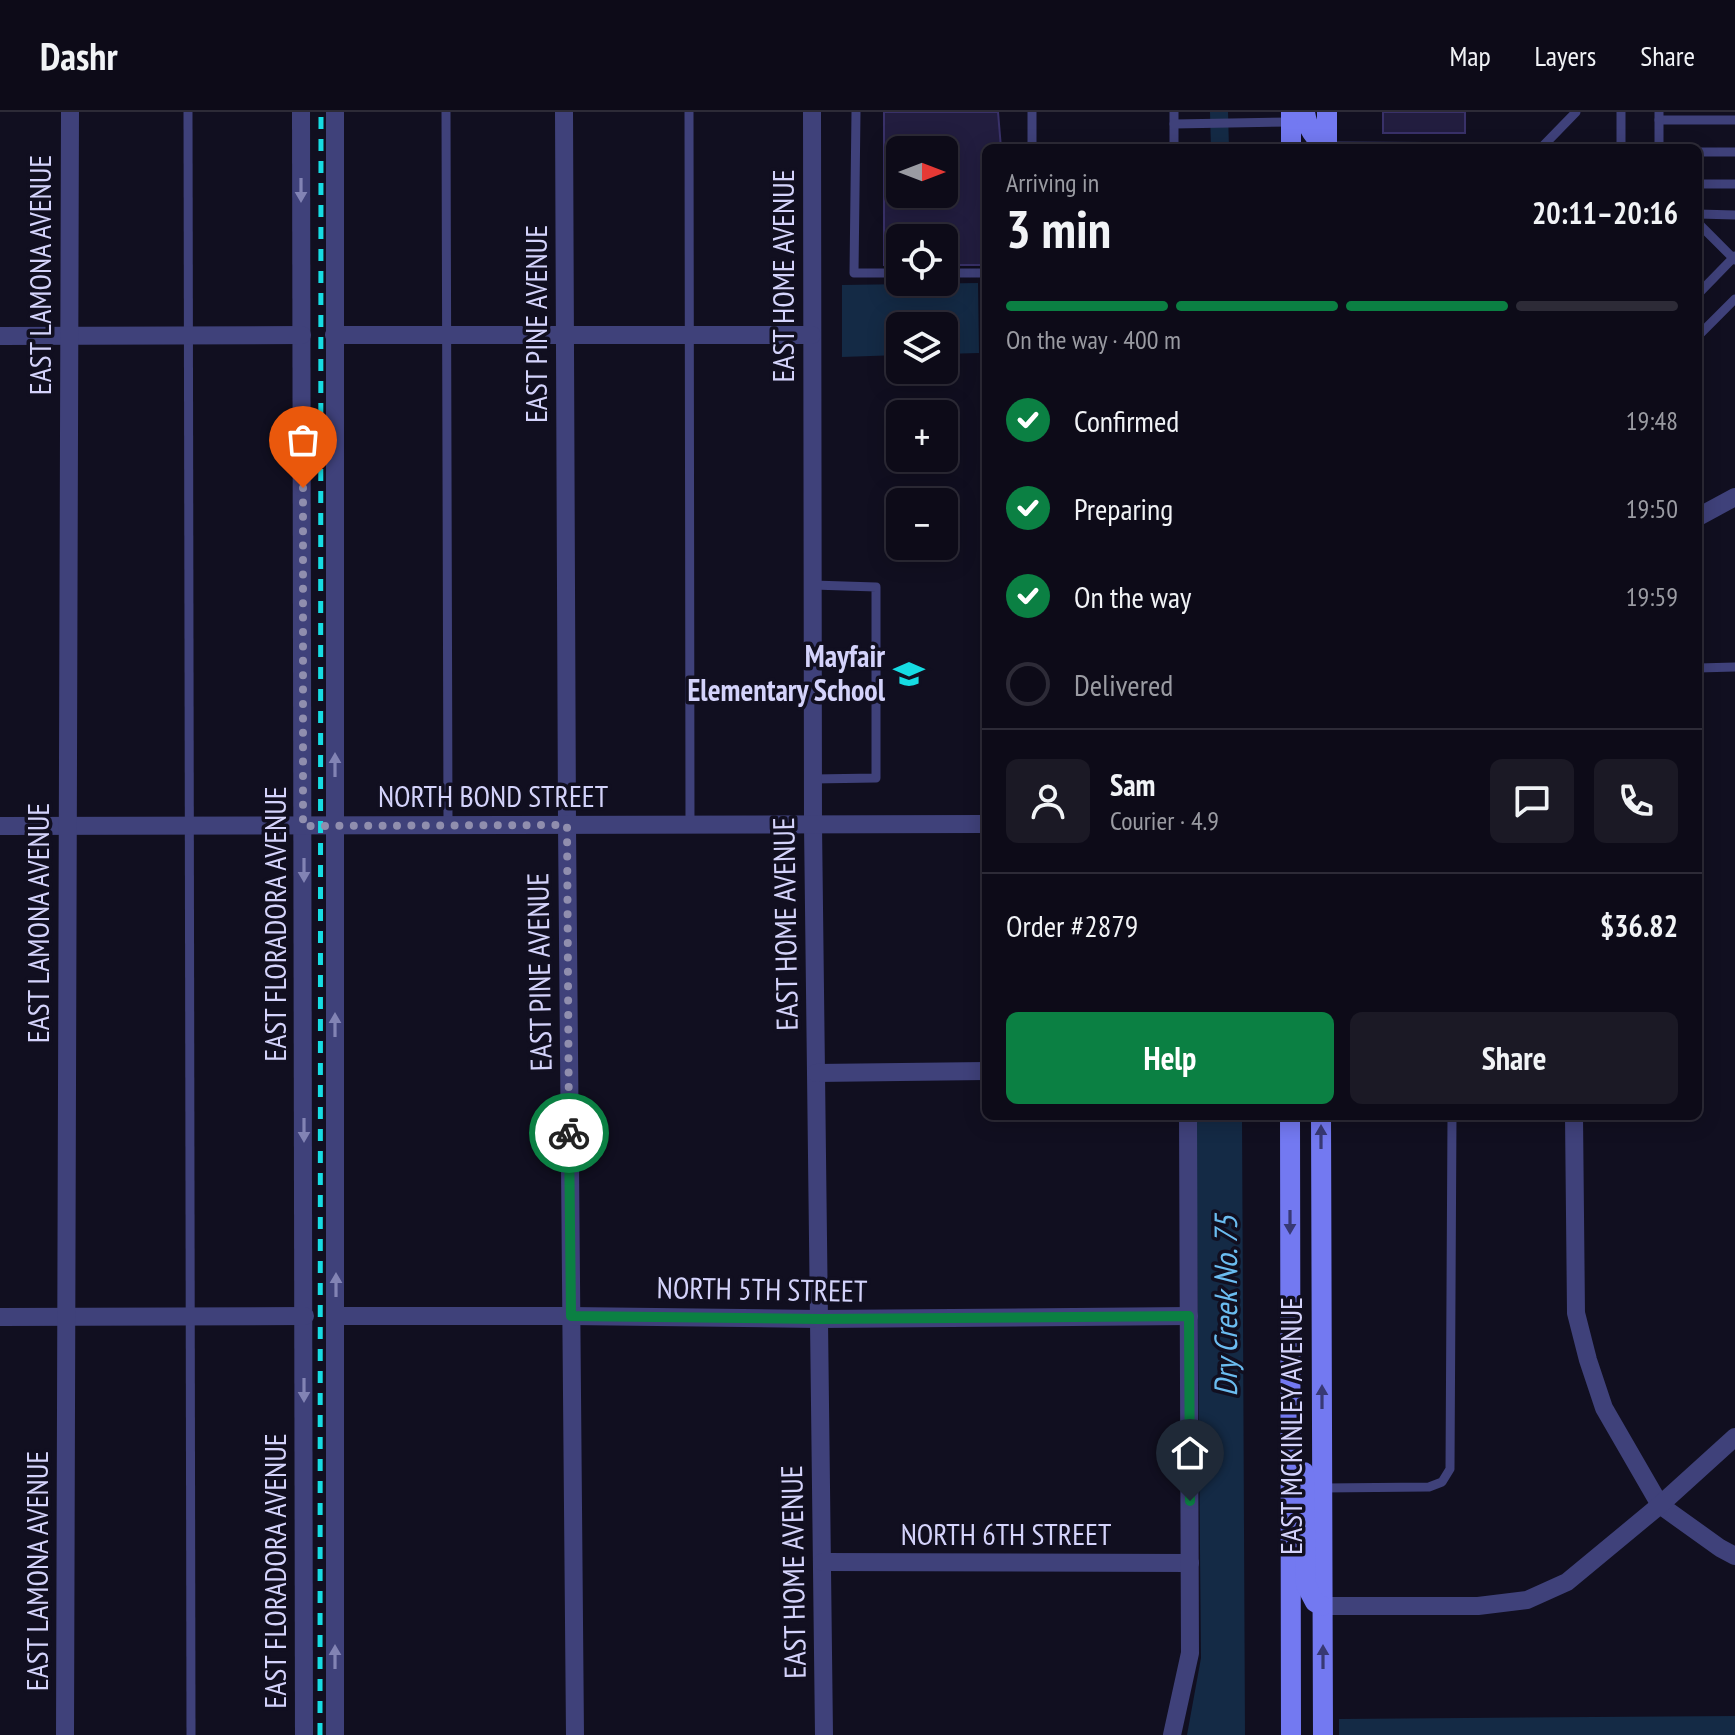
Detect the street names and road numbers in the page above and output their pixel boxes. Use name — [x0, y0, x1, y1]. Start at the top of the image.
street label: EAST LAMONA AVENUE — [20, 155, 59, 395]
street label: EAST HOME AVENUE — [763, 169, 802, 383]
street label: EAST PINE AVENUE — [516, 225, 555, 423]
street label: NORTH BOND STREET — [378, 776, 608, 815]
street label: EAST FLORADORA AVENUE — [255, 786, 294, 1062]
street label: EAST LAMONA AVENUE — [18, 803, 57, 1043]
street label: EAST HOME AVENUE — [763, 817, 806, 1031]
street label: EAST PINE AVENUE — [517, 873, 560, 1071]
street label: NORTH 5TH STREET — [656, 1267, 868, 1310]
street label: EAST MCKINLEY AVENUE — [1271, 1297, 1310, 1555]
street label: EAST FLORADORA AVENUE — [255, 1433, 294, 1709]
street label: EAST LAMONA AVENUE — [17, 1451, 56, 1691]
street label: EAST HOME AVENUE — [771, 1465, 814, 1679]
street label: NORTH 6TH STREET — [901, 1514, 1111, 1553]

